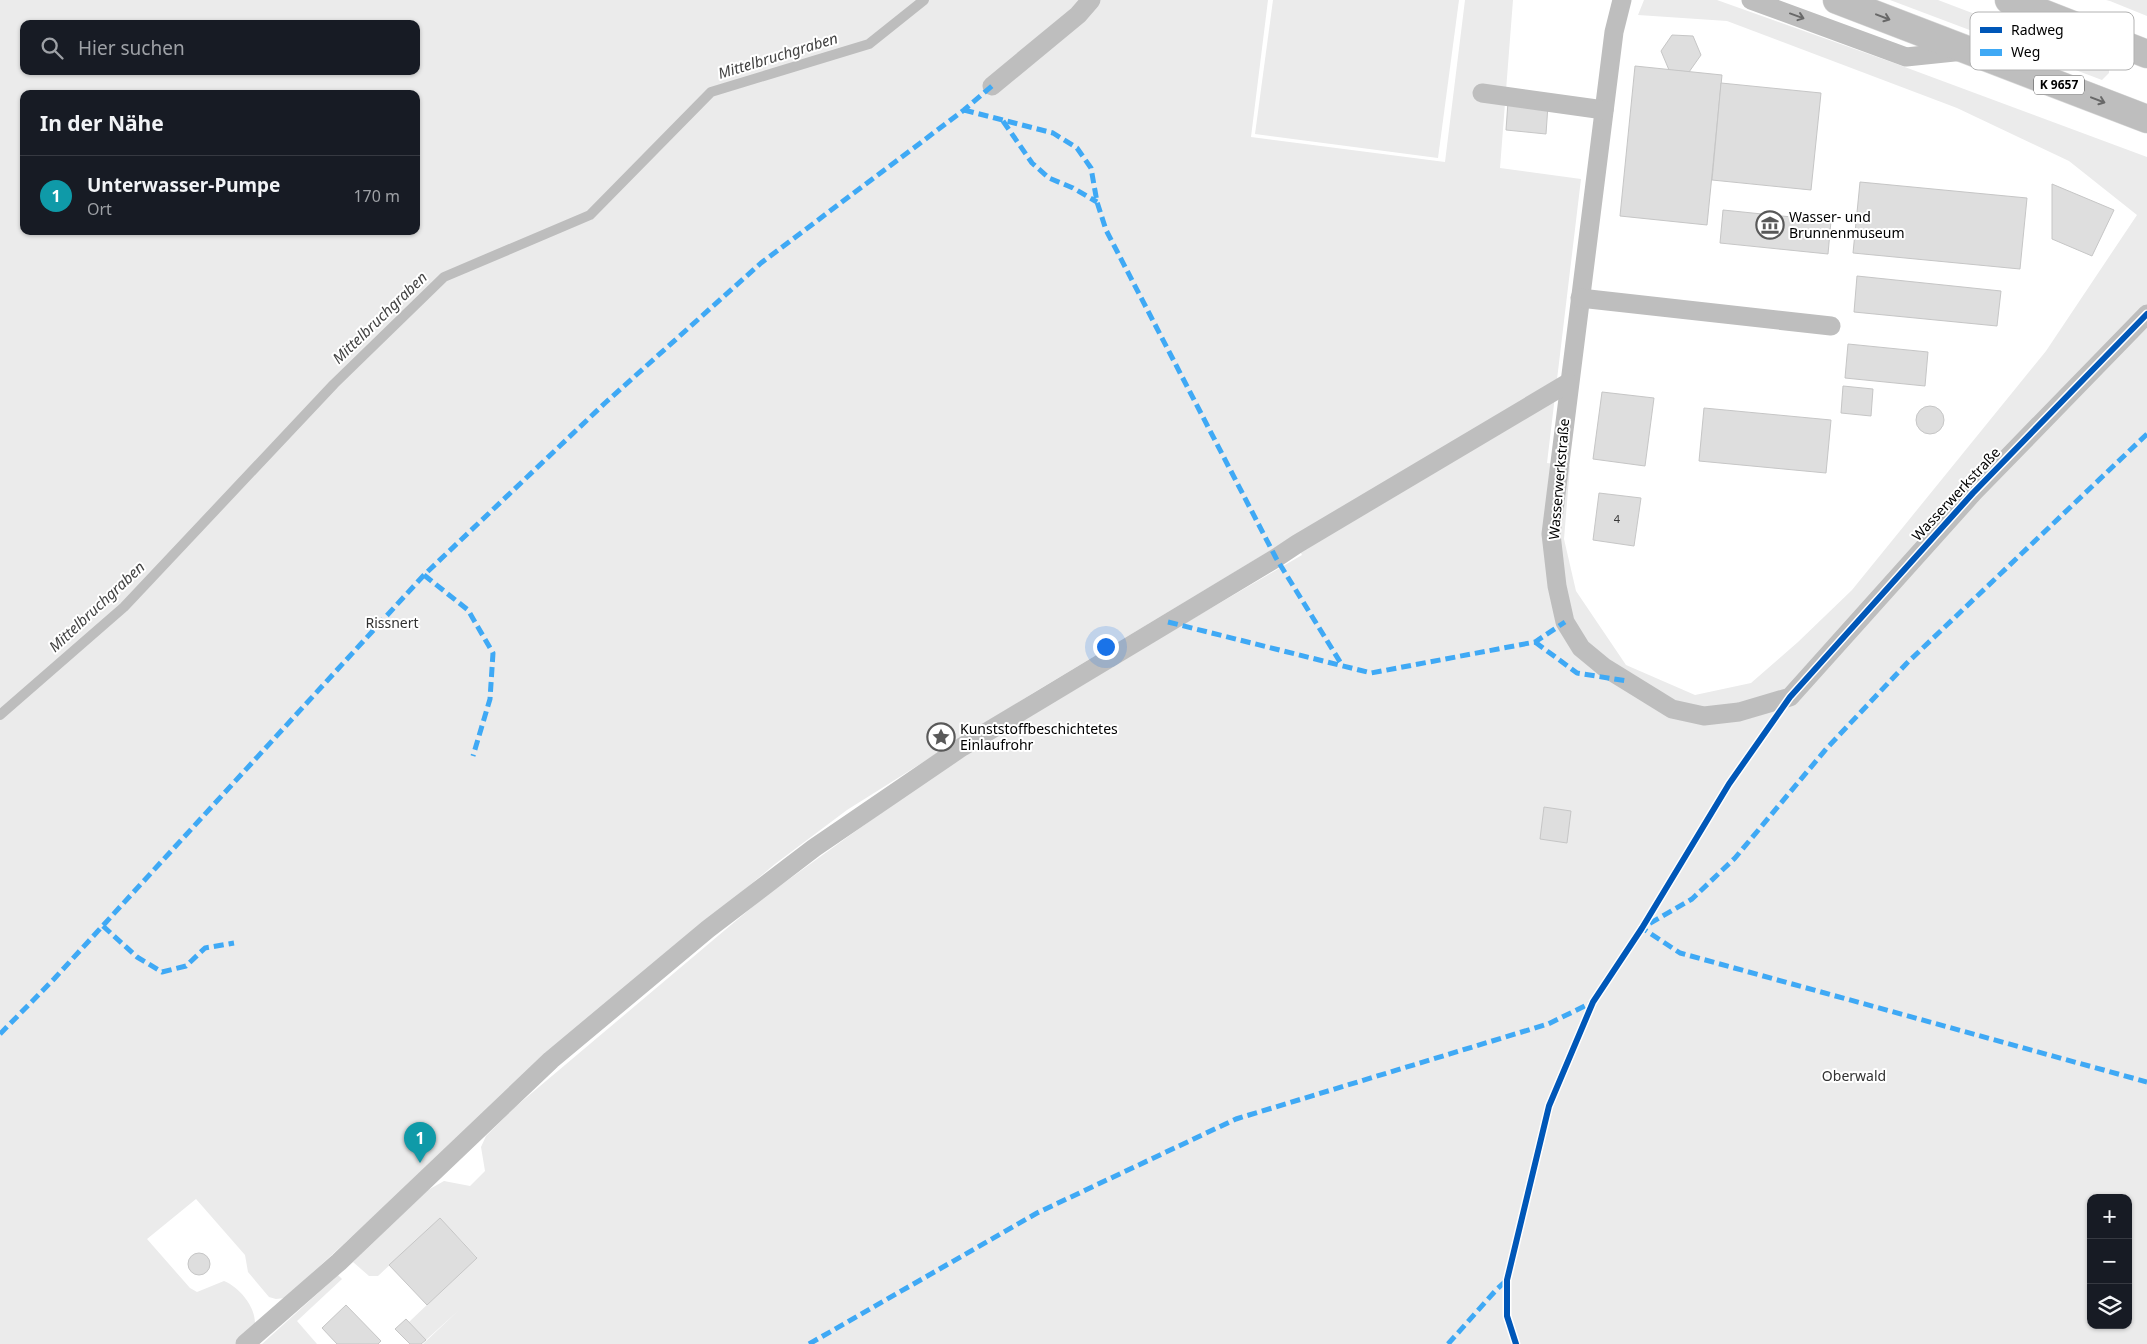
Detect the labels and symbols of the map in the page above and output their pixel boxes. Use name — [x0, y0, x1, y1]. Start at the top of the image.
one-way arrow — [1789, 12, 1804, 21]
legend — [1970, 12, 2134, 70]
one-way arrow — [1875, 13, 1890, 22]
text: Radweg — [2011, 20, 2064, 39]
water label: Mittelbruchgraben — [715, 27, 840, 83]
text: Weg — [2011, 42, 2040, 61]
road number: K 9657 — [2034, 76, 2084, 94]
one-way arrow — [2090, 96, 2105, 105]
place label: Wasser- und Brunnenmuseum — [1789, 207, 1904, 242]
museum icon: Wasser- und Brunnenmuseum — [1755, 210, 1785, 240]
water label: Mittelbruchgraben — [328, 267, 431, 368]
street label: Wasserwerkstraße — [1544, 417, 1573, 540]
street label: Wasserwerkstraße — [1907, 443, 2004, 545]
house number: 4 — [1614, 511, 1621, 526]
water label: Mittelbruchgraben — [44, 557, 149, 656]
park label: Rissnert — [365, 613, 419, 632]
your location — [1093, 634, 1119, 660]
place label: Kunststoffbeschichtetes Einlaufrohr — [960, 719, 1118, 754]
place icon: Kunststoffbeschichtetes Einlaufrohr — [926, 722, 956, 752]
park label: Oberwald — [1822, 1066, 1886, 1085]
pin: 1 — [404, 1122, 436, 1163]

